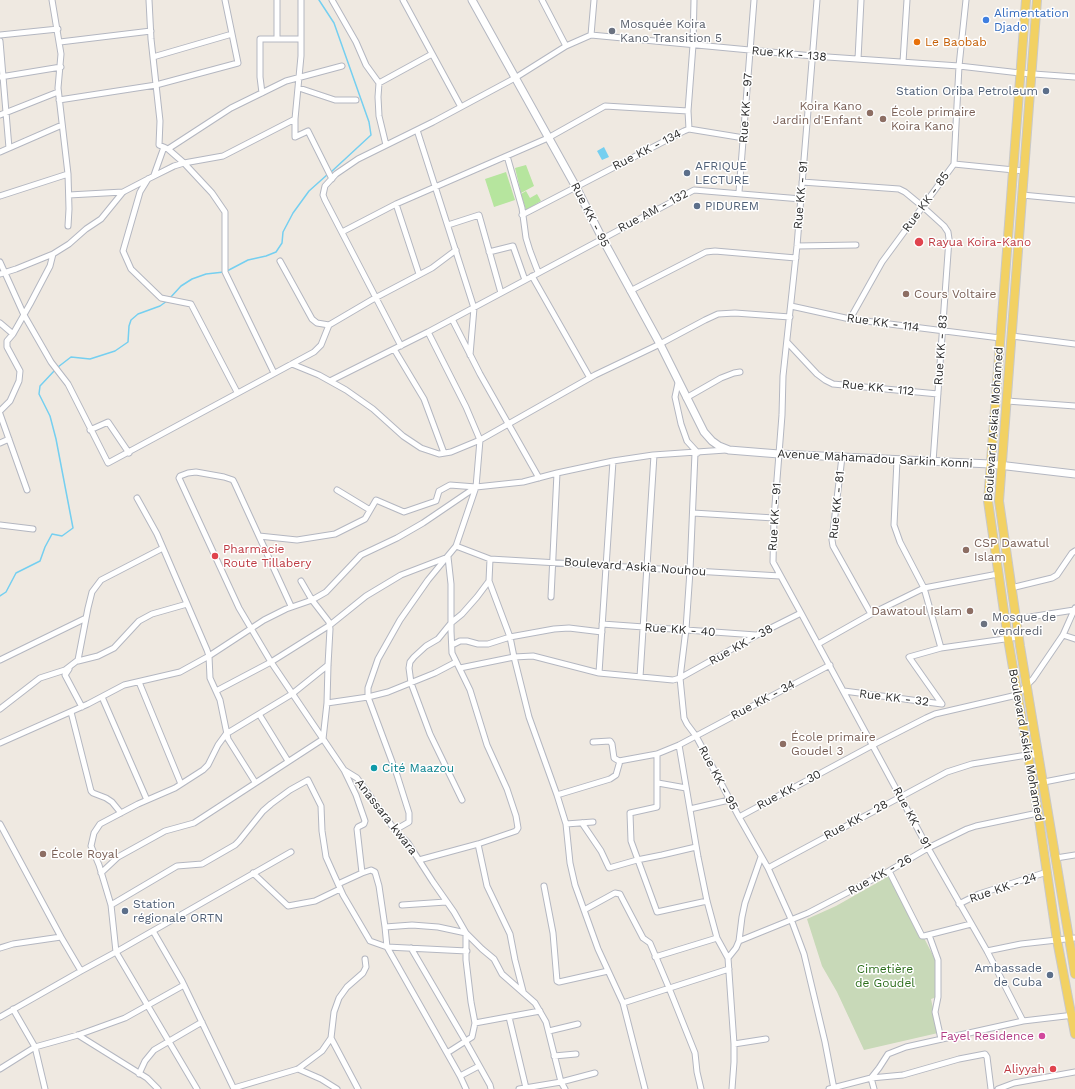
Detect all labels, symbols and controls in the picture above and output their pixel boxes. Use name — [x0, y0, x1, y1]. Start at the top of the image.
place label: Alimentation Djado — [994, 6, 1069, 34]
marker: Alimentation Djado — [981, 15, 991, 25]
place label: Mosquée Koira Kano Transition 5 — [620, 17, 722, 45]
marker: Mosquée Koira Kano Transition 5 — [607, 26, 617, 36]
place label: Le Baobab — [925, 35, 987, 49]
marker: Le Baobab — [912, 37, 922, 47]
street label: Rue KK - 138 — [751, 44, 827, 64]
street label: Rue KK - 97 — [736, 72, 756, 144]
place label: Station Oriba Petroleum — [896, 84, 1038, 98]
marker: Station Oriba Petroleum — [1041, 86, 1051, 96]
place label: Koira Kano Jardin d'Enfant — [773, 99, 862, 127]
place label: École primaire Koira Kano — [891, 105, 976, 133]
marker: Koira Kano Jardin d'Enfant — [865, 108, 875, 118]
marker: École primaire Koira Kano — [878, 114, 888, 124]
street label: Rue KK - 134 — [610, 126, 684, 174]
place label: AFRIQUE LECTURE — [695, 159, 749, 187]
street label: Rue KK - 91 — [791, 160, 811, 230]
marker: AFRIQUE LECTURE — [682, 168, 692, 178]
street label: Rue KK - 85 — [899, 169, 953, 235]
street label: Rue KK - 95 — [568, 180, 612, 250]
street label: Rue AM - 132 — [615, 186, 691, 236]
place label: PIDUREM — [705, 199, 759, 213]
marker: PIDUREM — [692, 201, 702, 211]
place label: Rayua Koira-Kano — [928, 235, 1031, 249]
marker: Rayua Koira-Kano — [913, 236, 925, 248]
place label: Cours Voltaire — [914, 287, 996, 301]
marker: Cours Voltaire — [901, 289, 911, 299]
street label: Rue KK - 114 — [846, 311, 920, 335]
street label: Rue KK - 83 — [931, 314, 951, 386]
street label: Boulevard Askia Mohamed — [981, 346, 1007, 502]
street label: Rue KK - 112 — [841, 377, 915, 399]
street label: Avenue Mahamadou Sarkin Konni — [777, 447, 973, 471]
street label: Rue KK - 81 — [826, 470, 848, 540]
street label: Rue KK - 91 — [765, 482, 785, 552]
place label: CSP Dawatul Islam — [974, 536, 1049, 564]
place label: Pharmacie Route Tillabery — [223, 542, 311, 570]
marker: CSP Dawatul Islam — [961, 545, 971, 555]
marker: Pharmacie Route Tillabery — [210, 551, 220, 561]
street label: Boulevard Askia Nouhou — [563, 555, 707, 579]
place label: Dawatoul Islam — [871, 604, 962, 618]
marker: Dawatoul Islam — [965, 606, 975, 616]
place label: Mosque de vendredi — [992, 610, 1056, 638]
marker: Mosque de vendredi — [979, 619, 989, 629]
street label: Rue KK - 40 — [644, 620, 716, 640]
street label: Rue KK - 38 — [707, 622, 775, 668]
street label: Boulevard Askia Mohamed — [1005, 668, 1047, 822]
street label: Rue KK - 34 — [728, 677, 798, 723]
street label: Rue KK - 32 — [858, 687, 930, 709]
place label: École primaire Goudel 3 — [791, 730, 876, 758]
marker: École primaire Goudel 3 — [778, 739, 788, 749]
street label: Rue KK - 95 — [695, 743, 741, 813]
place label: Cité Maazou — [382, 761, 454, 775]
marker: Cité Maazou — [369, 763, 379, 773]
street label: Rue KK - 30 — [754, 767, 824, 813]
street label: Anassara kwara — [352, 776, 420, 858]
street label: Rue KK - 91 — [890, 784, 934, 852]
street label: Rue KK - 28 — [821, 797, 891, 843]
place label: École Royal — [51, 847, 118, 861]
marker: École Royal — [38, 849, 48, 859]
street label: Rue KK - 26 — [846, 852, 914, 898]
street label: Rue KK - 24 — [967, 870, 1039, 906]
place label: Station régionale ORTN — [133, 897, 223, 925]
marker: Station régionale ORTN — [120, 906, 130, 916]
place label: Ambassade de Cuba — [974, 961, 1042, 989]
park label: Cimetière de Goudel — [855, 962, 915, 990]
marker: Ambassade de Cuba — [1045, 970, 1055, 980]
place label: Fayel Residence — [940, 1029, 1034, 1043]
marker: Fayel Residence — [1037, 1031, 1047, 1041]
place label: Aliyyah — [1004, 1062, 1045, 1076]
marker: Aliyyah — [1048, 1064, 1058, 1074]

